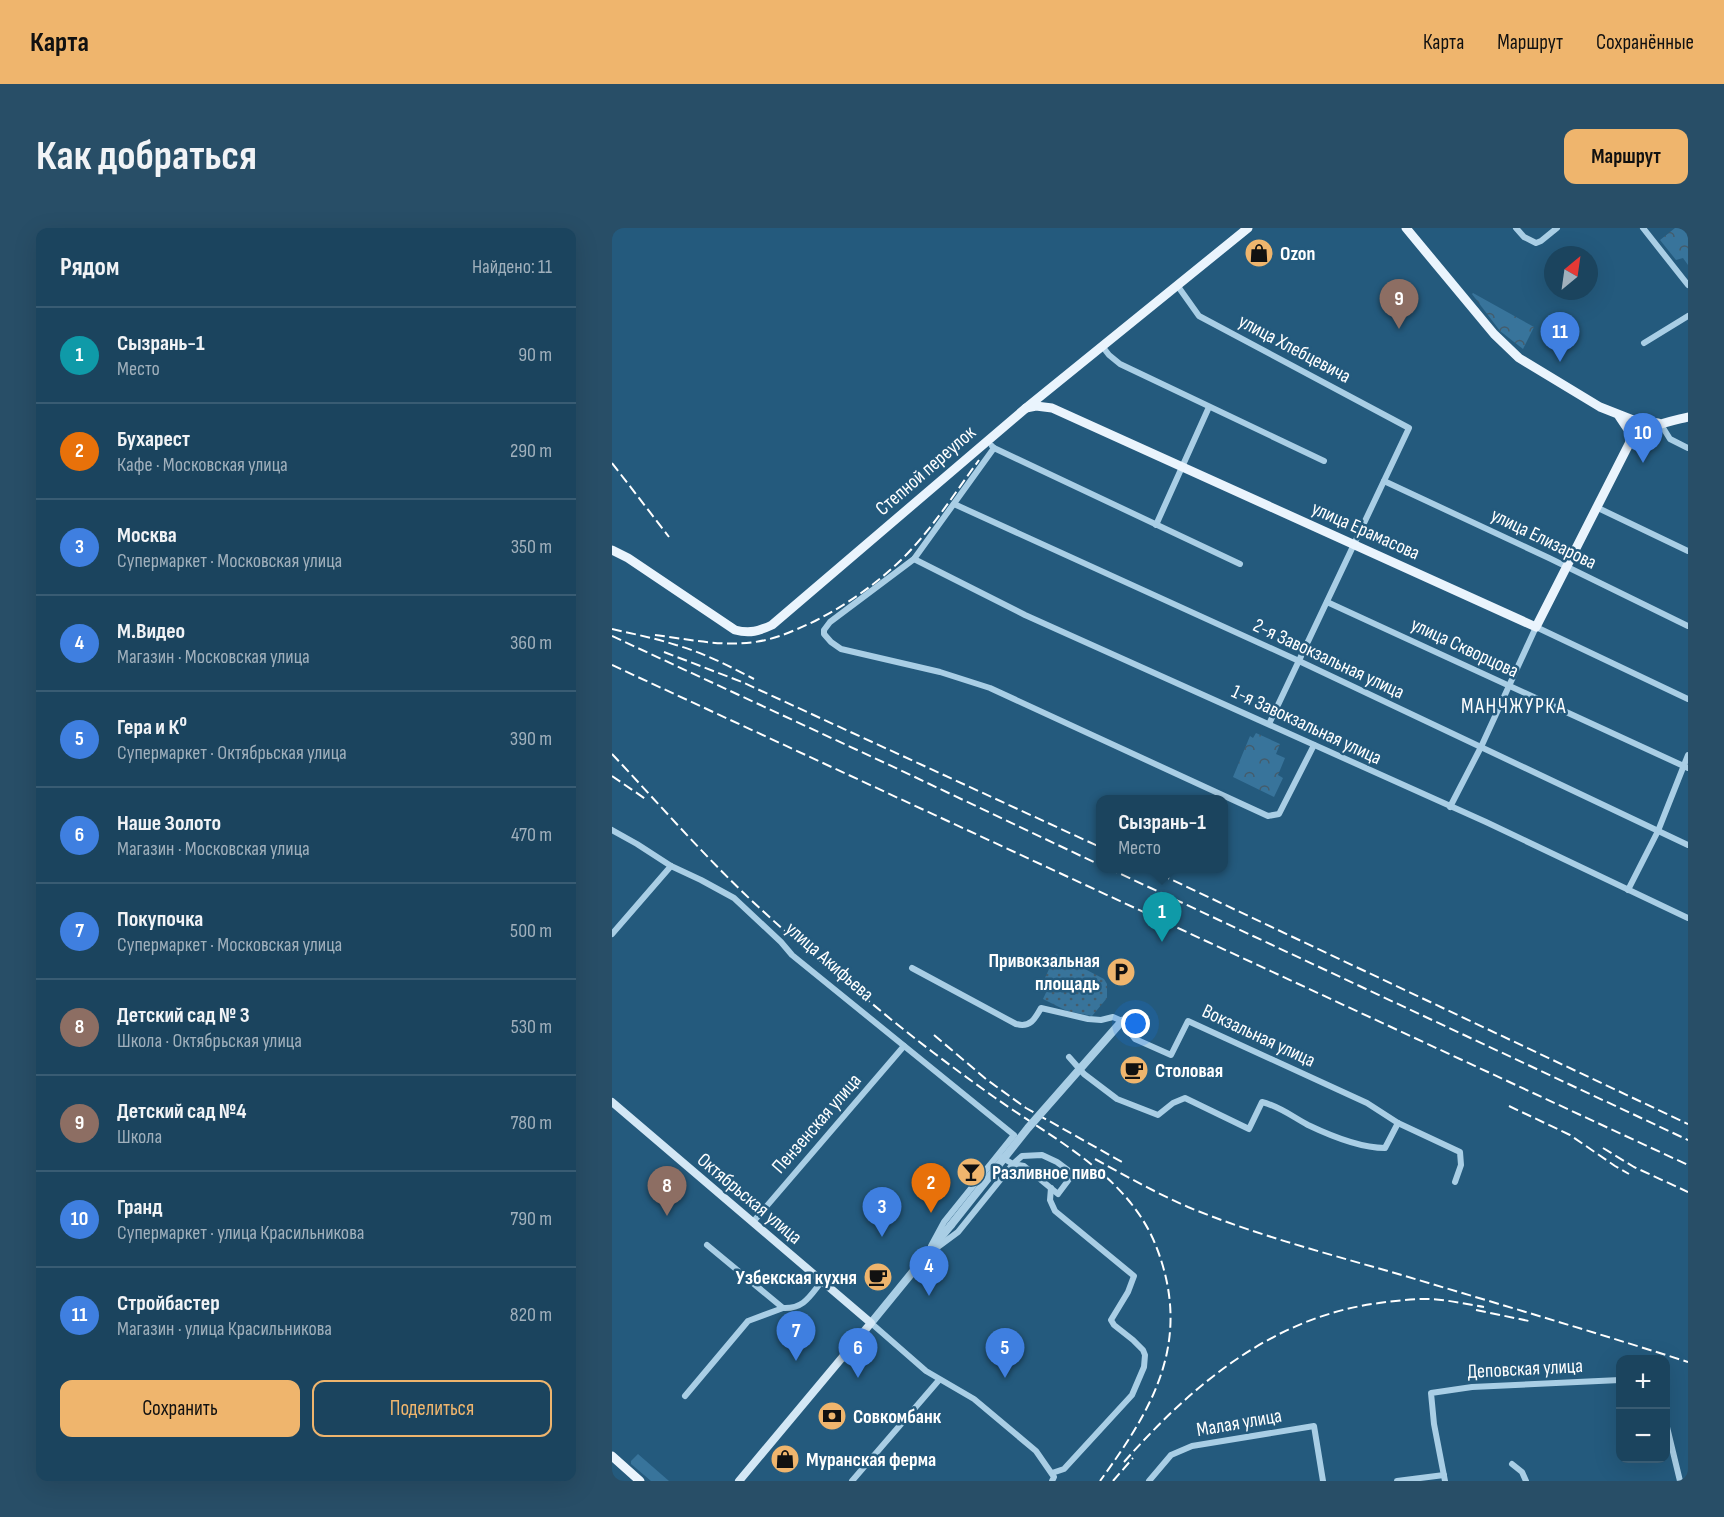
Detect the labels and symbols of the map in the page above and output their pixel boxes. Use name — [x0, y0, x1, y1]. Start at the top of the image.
shop icon: Ozon — [1243, 237, 1275, 269]
place label: Ozon — [1280, 242, 1315, 266]
north arrow — [1544, 246, 1598, 300]
pin: 9 — [1380, 279, 1418, 329]
street label: улица Хлебцевича — [1234, 309, 1355, 389]
pin: 11 — [1540, 312, 1580, 362]
pin: 10 — [1624, 414, 1662, 463]
street label: Степной переулок — [871, 421, 981, 521]
street label: улица Ерамасова — [1308, 496, 1423, 565]
street label: улица Елизарова — [1487, 503, 1600, 575]
street label: 2-я Завокзальная улица — [1249, 613, 1408, 704]
street label: улица Скворцова — [1407, 613, 1522, 683]
street label: 1-я Завокзальная улица — [1228, 680, 1385, 770]
district label: МАНЧЖУРКА — [1461, 694, 1567, 719]
pin: 1 — [1142, 892, 1182, 942]
street label: улица Акифьева — [780, 917, 878, 1007]
place label: Привокзальная площадь — [989, 949, 1100, 996]
parking icon: Привокзальная площадь — [1105, 956, 1137, 988]
street label: Вокзальная улица — [1198, 999, 1319, 1073]
your location — [1121, 1009, 1150, 1038]
cafe icon: Столовая — [1118, 1054, 1150, 1086]
place label: Столовая — [1155, 1059, 1223, 1083]
street label: Пензенская улица — [767, 1069, 867, 1178]
street label: Октябрьская улица — [692, 1148, 807, 1250]
bar icon: Разливное пиво — [955, 1156, 987, 1188]
place label: Разливное пиво — [992, 1161, 1106, 1185]
pin: 2 — [912, 1164, 950, 1213]
pin: 8 — [648, 1166, 686, 1216]
pin: 3 — [862, 1188, 902, 1237]
pin: 4 — [910, 1246, 948, 1296]
cafe icon: Узбекская кухня — [862, 1261, 894, 1293]
place label: Узбекская кухня — [736, 1266, 857, 1290]
pin: 7 — [776, 1312, 816, 1361]
pin: 6 — [838, 1328, 878, 1378]
pin: 5 — [986, 1328, 1024, 1378]
street label: Деповская улица — [1467, 1354, 1583, 1384]
bank icon: Совкомбанк — [816, 1400, 848, 1432]
street label: Малая улица — [1195, 1404, 1284, 1442]
place label: Совкомбанк — [853, 1405, 942, 1429]
shop icon: Муранская ферма — [769, 1443, 801, 1475]
place label: Муранская ферма — [806, 1448, 936, 1472]

